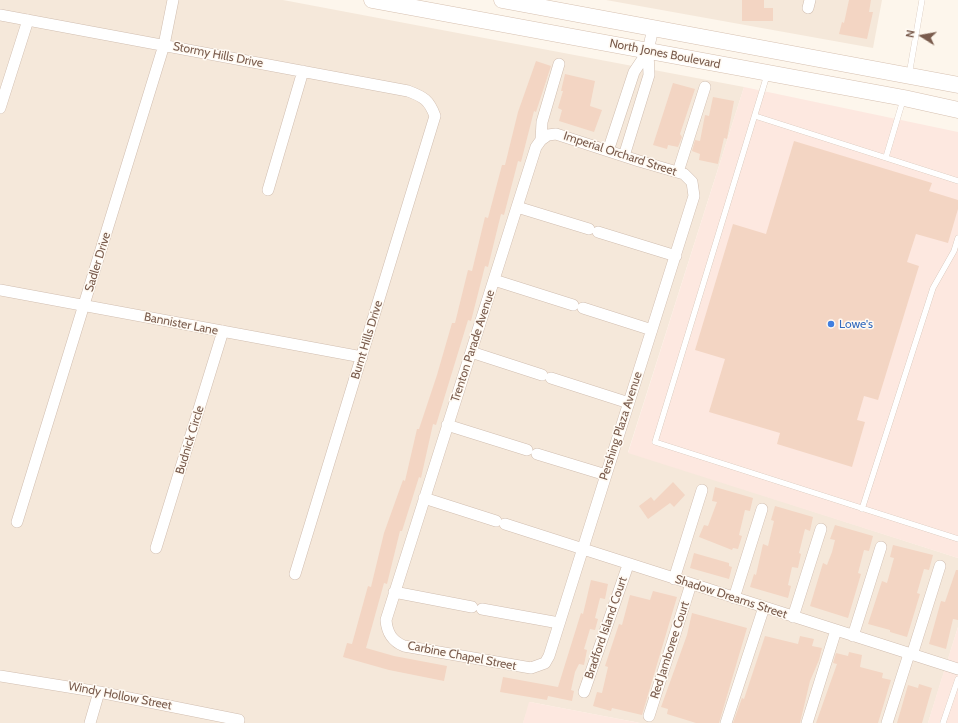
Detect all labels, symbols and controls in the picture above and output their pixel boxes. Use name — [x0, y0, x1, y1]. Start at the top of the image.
north arrow — [902, 16, 942, 56]
text: N — [903, 29, 918, 39]
street label: North Jones Boulevard — [608, 36, 722, 72]
street label: Stormy Hills Drive — [172, 39, 264, 71]
street label: Imperial Orchard Street — [562, 129, 678, 179]
street label: Sadler Drive — [82, 230, 114, 294]
street label: Trenton Parade Avenue — [448, 288, 498, 404]
street label: Burnt Hills Drive — [348, 299, 386, 381]
street label: Bannister Lane — [143, 310, 219, 338]
place label: Lowe's — [839, 317, 873, 331]
marker: Lowe's — [826, 319, 836, 329]
street label: Pershing Plaza Avenue — [597, 370, 645, 482]
street label: Budnick Circle — [173, 404, 207, 476]
street label: Shadow Dreams Street — [673, 572, 789, 622]
street label: Bradford Island Court — [582, 575, 630, 681]
street label: Red Jamboree Court — [647, 599, 693, 701]
street label: Carbine Chapel Street — [406, 638, 518, 674]
street label: Windy Hollow Street — [67, 679, 173, 713]

